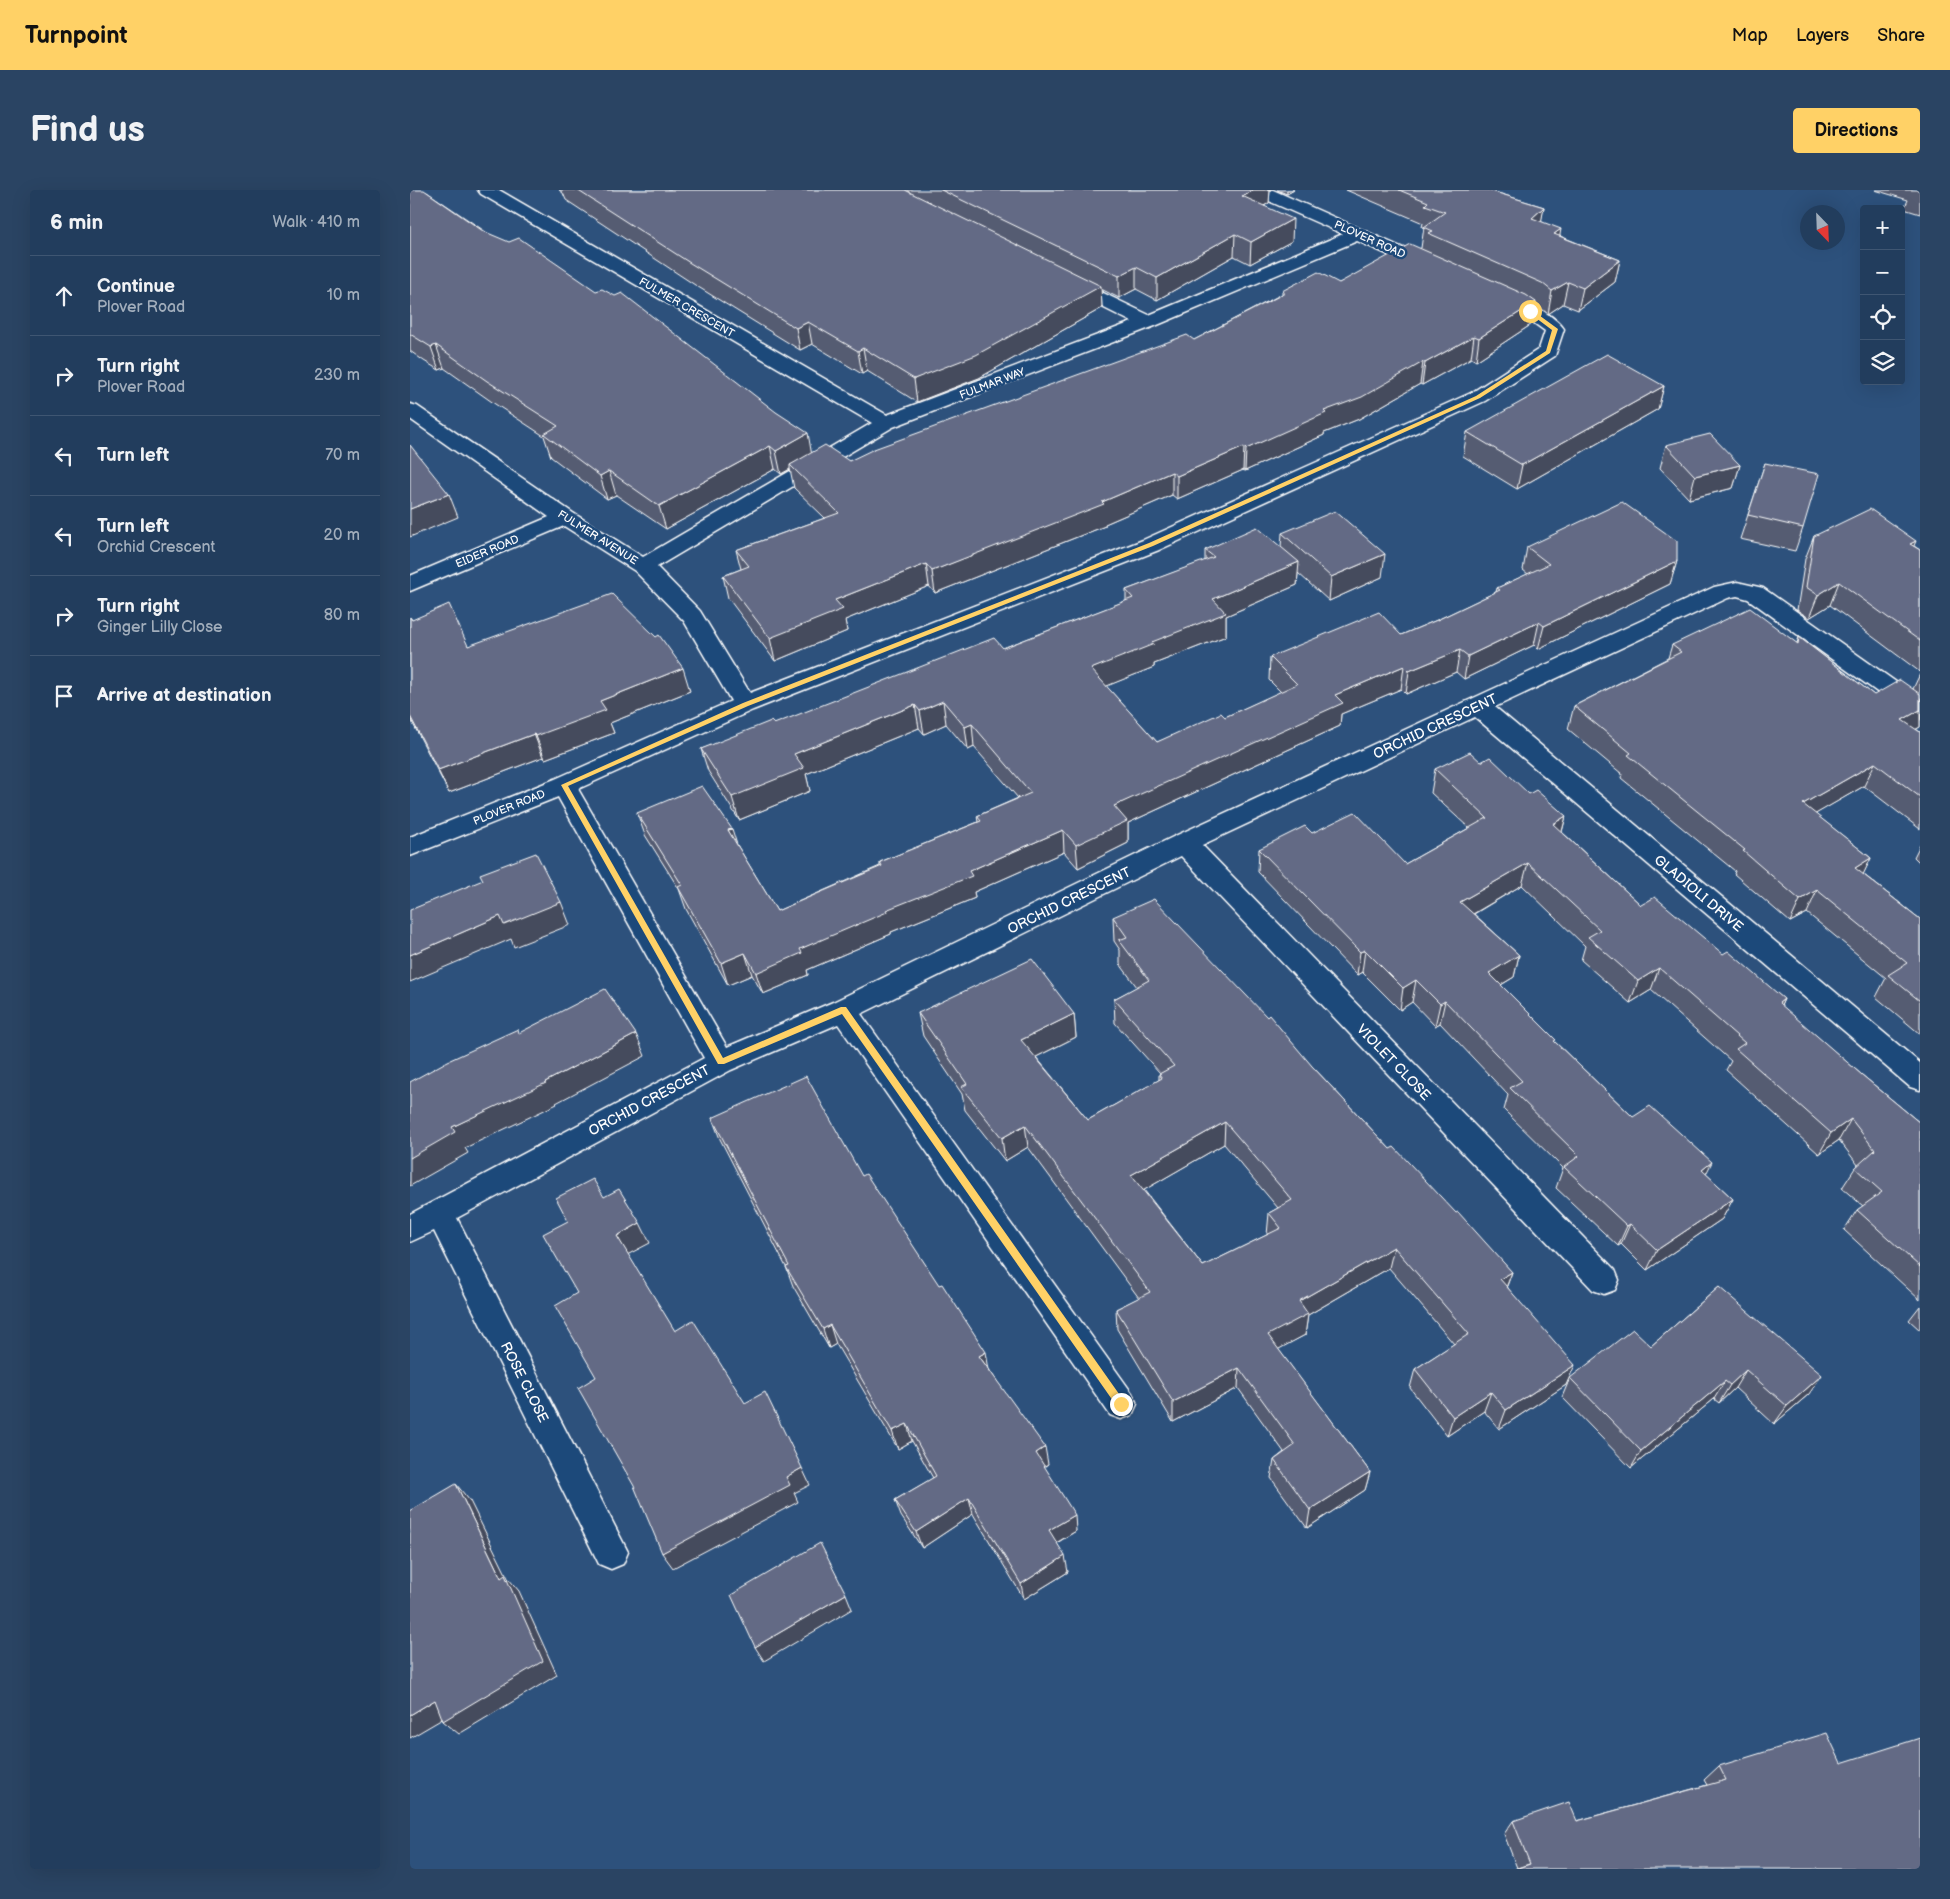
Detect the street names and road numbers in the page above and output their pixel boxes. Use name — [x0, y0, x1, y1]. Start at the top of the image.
street label: PLOVER ROAD — [1332, 218, 1407, 261]
street label: FULMER CRESCENT — [637, 275, 737, 340]
street label: FULMAR WAY — [958, 365, 1027, 402]
street label: FULMER AVENUE — [555, 508, 640, 567]
street label: EIDER ROAD — [454, 532, 521, 571]
street label: ORCHID CRESCENT — [1370, 690, 1500, 763]
street label: PLOVER ROAD — [471, 787, 547, 828]
street label: GLADIOLI DRIVE — [1651, 851, 1747, 936]
street label: ORCHID CRESCENT — [1005, 863, 1134, 938]
street label: VIOLET CLOSE — [1353, 1021, 1434, 1104]
street label: ORCHID CRESCENT — [586, 1061, 713, 1140]
street label: ROSE CLOSE — [497, 1339, 552, 1425]

